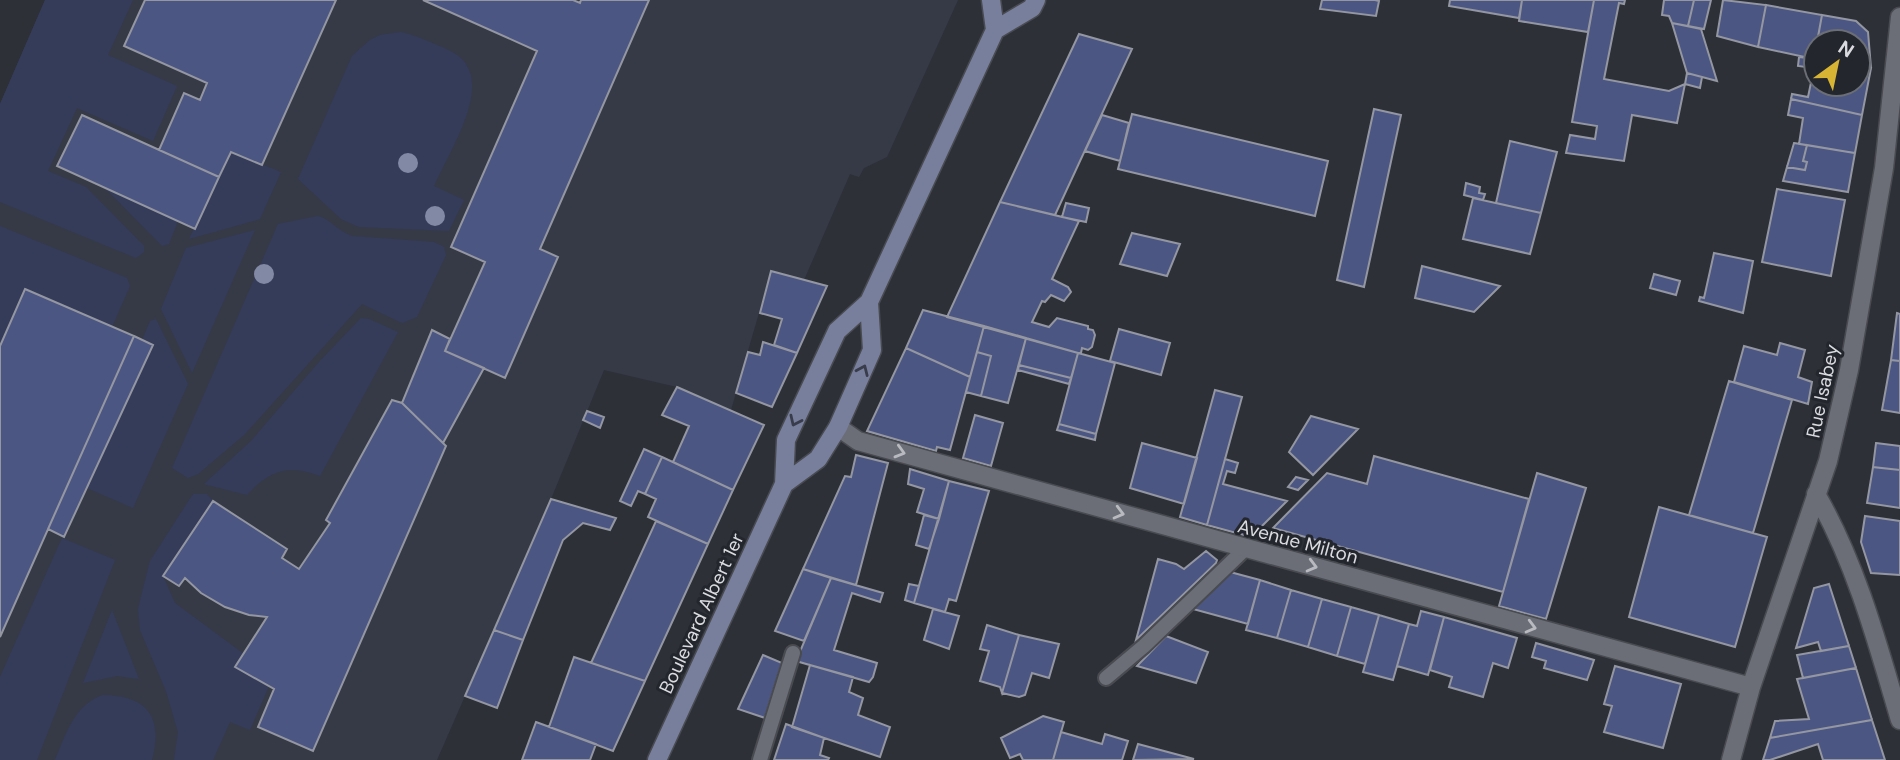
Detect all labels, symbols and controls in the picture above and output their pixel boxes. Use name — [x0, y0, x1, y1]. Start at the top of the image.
north arrow — [1802, 28, 1872, 98]
text: N — [1833, 35, 1859, 63]
street label: Rue Isabey — [1800, 342, 1845, 440]
one-way arrow — [855, 365, 869, 378]
one-way arrow — [790, 413, 804, 426]
one-way arrow — [894, 444, 906, 459]
one-way arrow — [1113, 505, 1125, 520]
street label: Avenue Milton — [1235, 513, 1361, 570]
street label: Boulevard Albert 1er — [653, 529, 750, 698]
one-way arrow — [1306, 558, 1318, 573]
one-way arrow — [1525, 619, 1537, 633]

